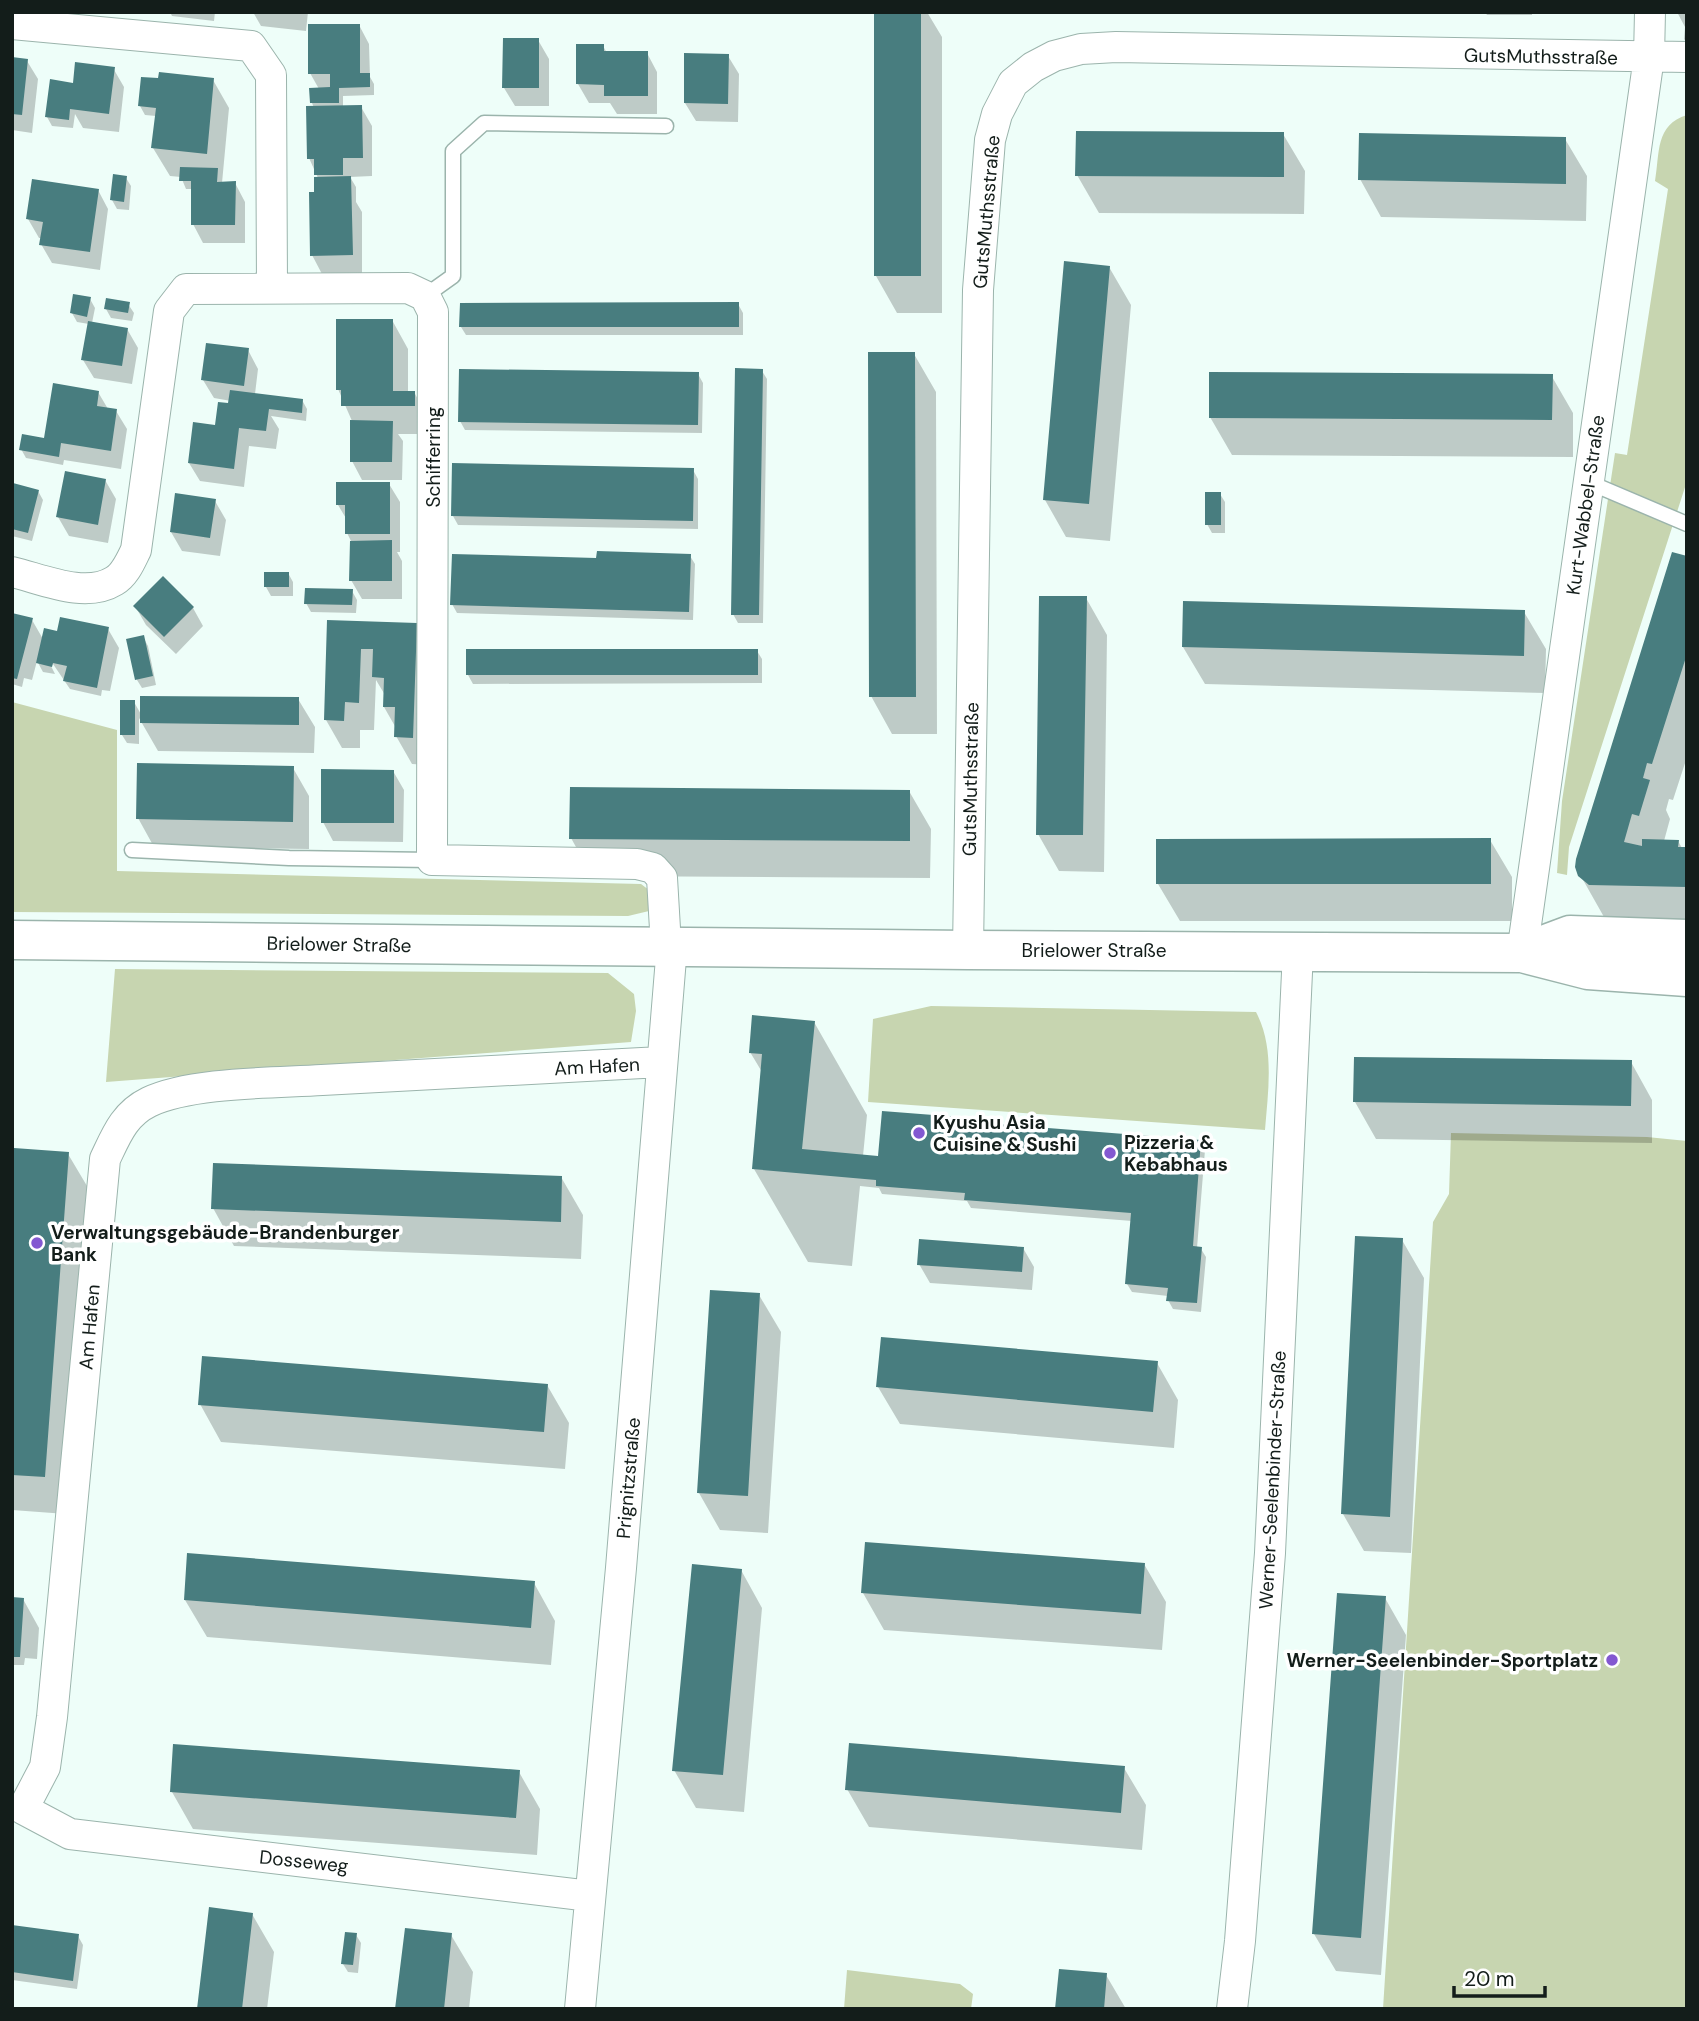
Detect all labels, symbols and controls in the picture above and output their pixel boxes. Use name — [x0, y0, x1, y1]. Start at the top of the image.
street label: GutsMuthsstraße — [1464, 43, 1618, 70]
street label: GutsMuthsstraße — [967, 134, 1006, 290]
street label: Schifferring — [421, 406, 446, 507]
street label: Kurt-Wabbel-Straße — [1560, 413, 1611, 597]
street label: GutsMuthsstraße — [957, 702, 984, 856]
street label: Brielower Straße — [266, 931, 412, 958]
street label: Brielower Straße — [1022, 938, 1166, 963]
street label: Am Hafen — [554, 1052, 640, 1081]
place label: Kyushu Asia Cuisine & Sushi — [933, 1110, 1076, 1157]
marker: Kyushu Asia Cuisine & Sushi — [911, 1125, 927, 1141]
place label: Pizzeria & Kebabhaus — [1124, 1130, 1228, 1177]
marker: Pizzeria & Kebabhaus — [1102, 1145, 1118, 1161]
place label: Verwaltungsgebäude-Brandenburger Bank — [51, 1220, 400, 1267]
marker: Verwaltungsgebäude-Brandenburger Bank — [29, 1235, 45, 1251]
street label: Am Hafen — [73, 1283, 106, 1371]
street label: Werner-Seelenbinder-Straße — [1253, 1350, 1292, 1610]
street label: Prignitzstraße — [611, 1416, 646, 1540]
place label: Werner-Seelenbinder-Sportplatz — [1286, 1648, 1598, 1673]
marker: Werner-Seelenbinder-Sportplatz — [1604, 1652, 1620, 1668]
street label: Dosseweg — [258, 1844, 350, 1879]
scale bar — [1454, 1954, 1545, 1998]
text: 20 m — [1464, 1965, 1515, 1993]

